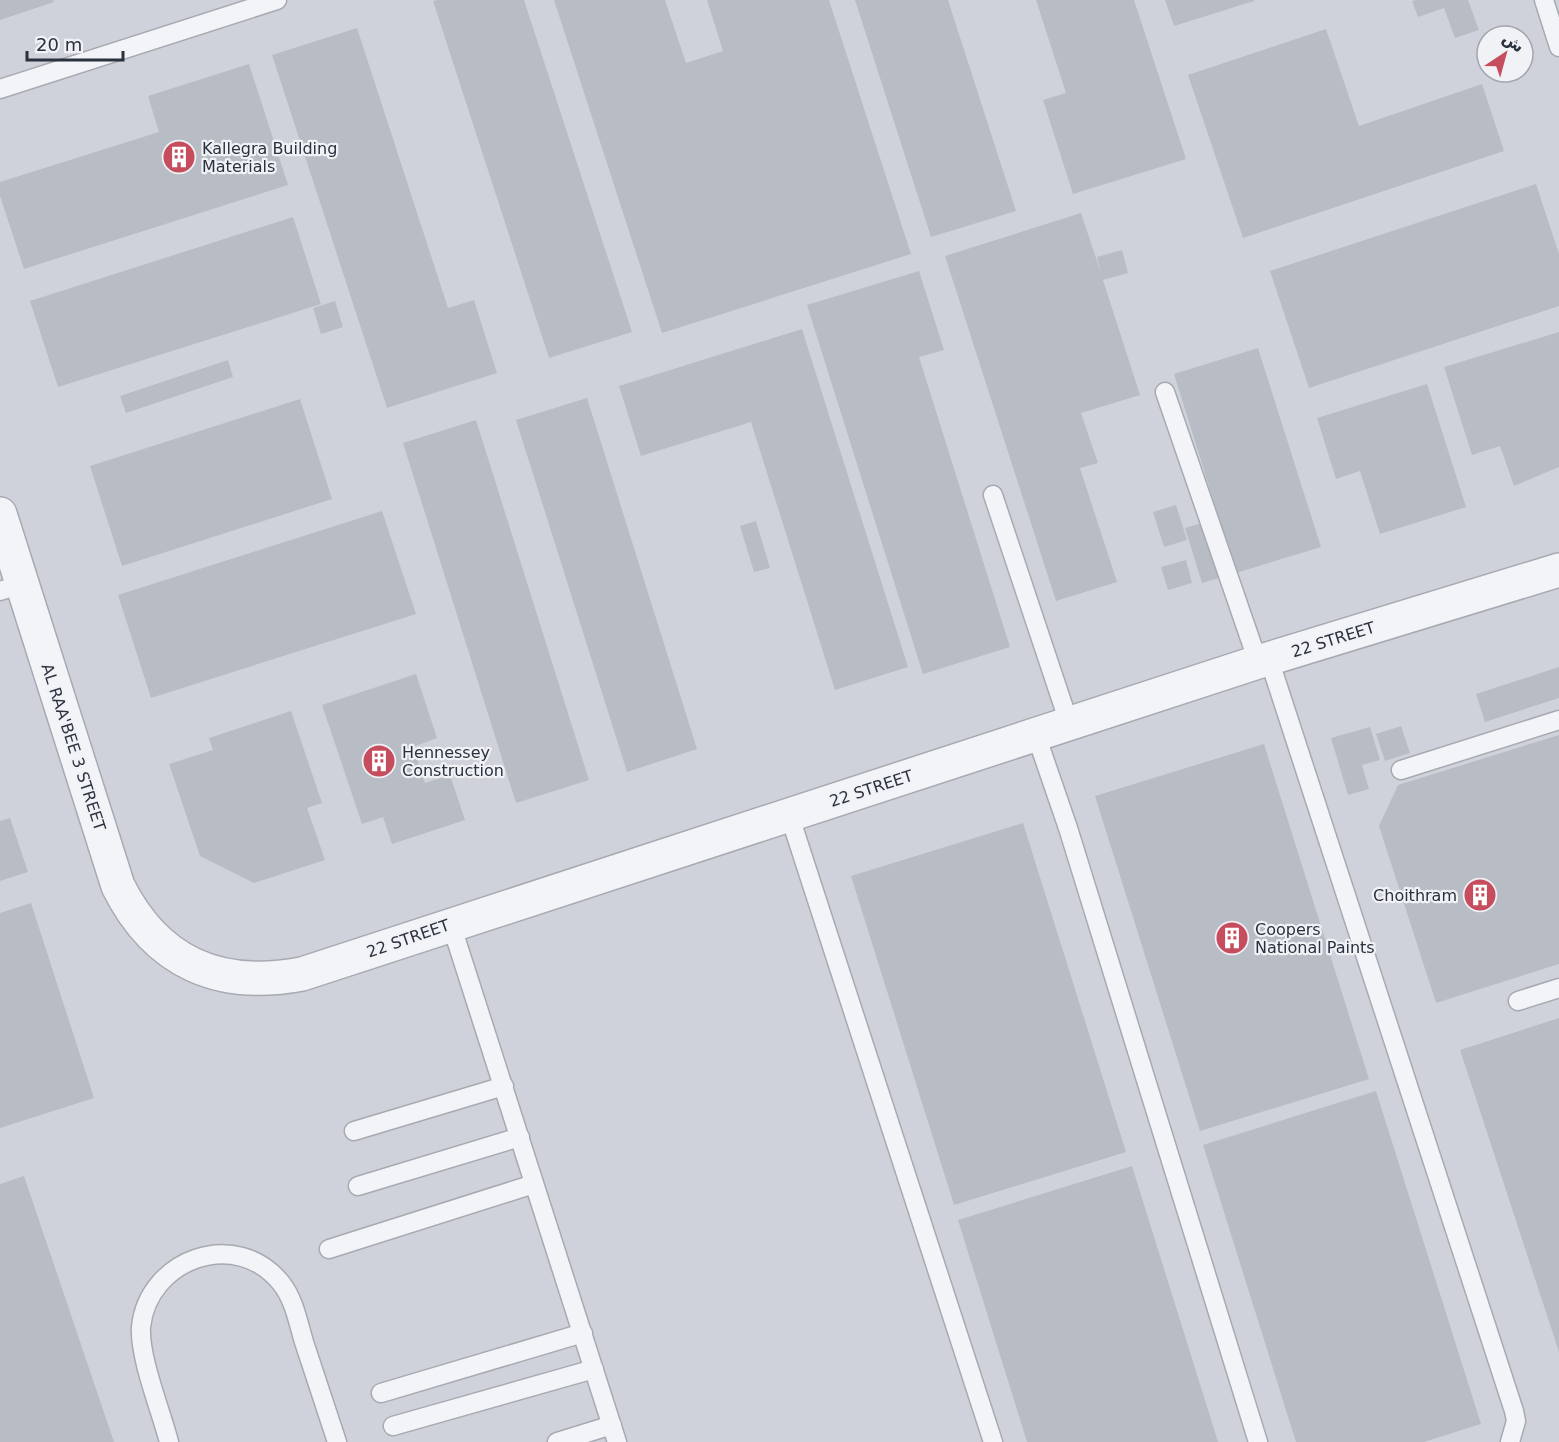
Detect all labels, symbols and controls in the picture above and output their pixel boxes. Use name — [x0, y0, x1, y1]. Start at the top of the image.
scale bar — [27, 24, 123, 62]
north arrow — [1475, 24, 1535, 84]
text: ش — [1499, 28, 1528, 56]
text: 20 m — [36, 34, 82, 55]
building icon: Kallegra Building Materials — [161, 139, 197, 175]
place label: Kallegra Building Materials — [202, 139, 337, 176]
street label: 22 STREET — [1289, 618, 1377, 661]
street label: AL RAA'BEE 3 STREET — [37, 661, 110, 833]
building icon: Hennessey Construction — [361, 743, 397, 779]
place label: Hennessey Construction — [402, 743, 504, 780]
street label: 22 STREET — [827, 766, 915, 811]
building icon: Choithram — [1462, 877, 1498, 913]
place label: Choithram — [1373, 886, 1457, 905]
street label: 22 STREET — [364, 915, 452, 962]
building icon: Coopers National Paints — [1214, 920, 1250, 956]
place label: Coopers National Paints — [1255, 920, 1375, 957]

